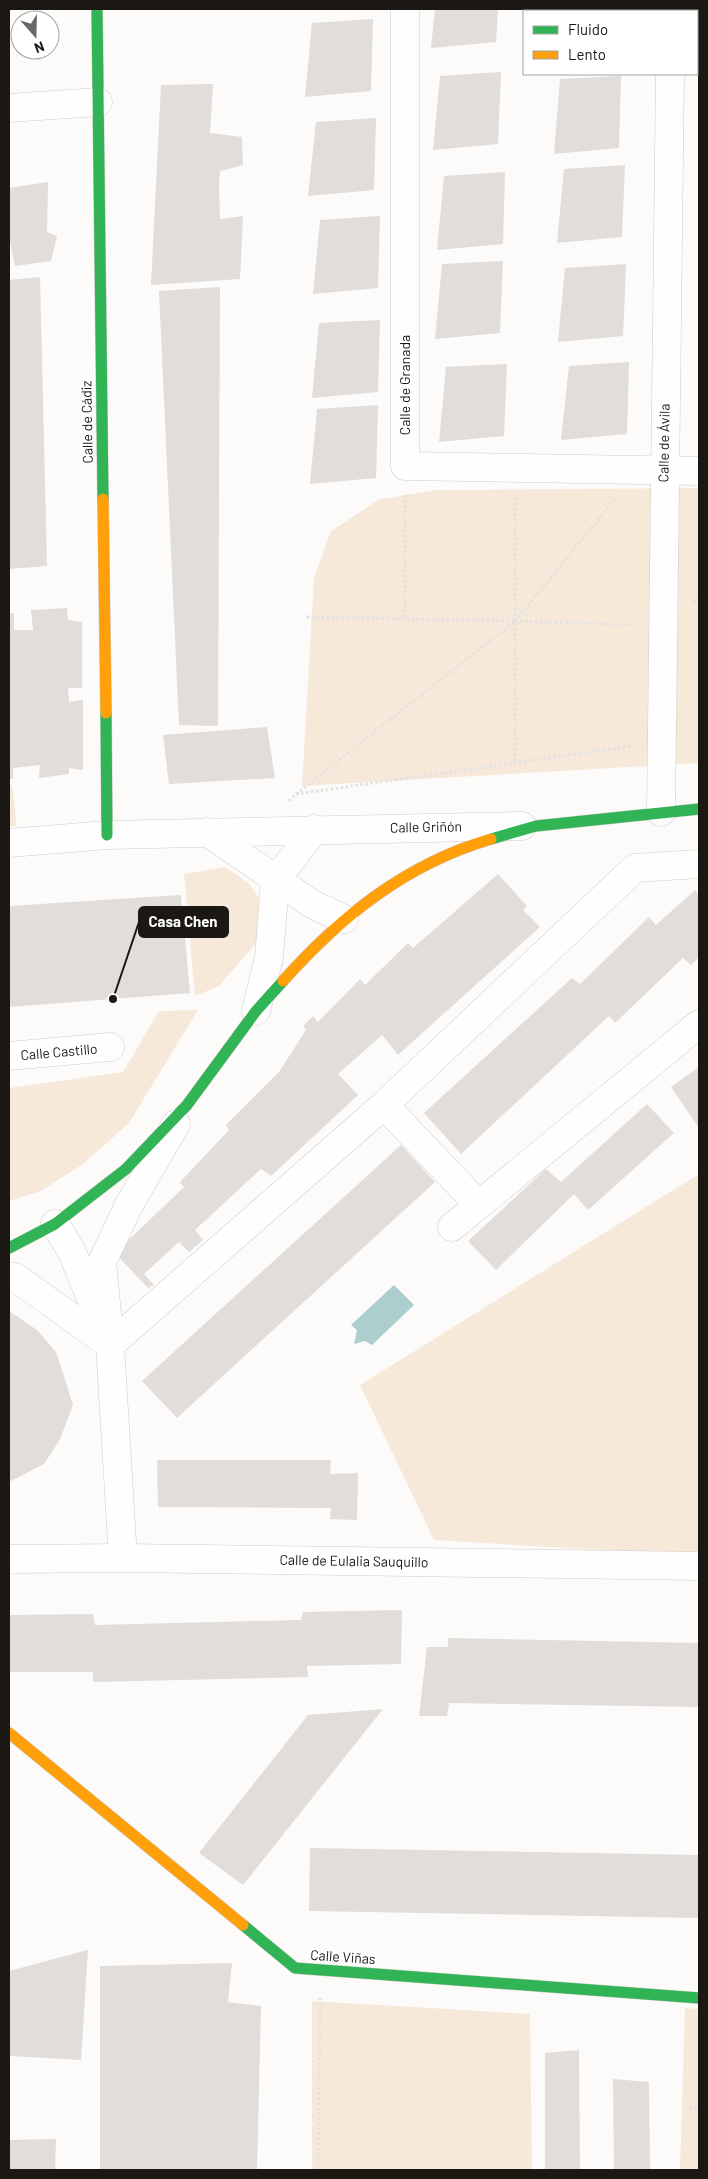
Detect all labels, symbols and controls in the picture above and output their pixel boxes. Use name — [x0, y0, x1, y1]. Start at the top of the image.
north arrow — [10, 10, 60, 60]
legend — [523, 10, 698, 75]
text: Fluido — [568, 20, 608, 38]
text: N — [32, 38, 47, 57]
text: Lento — [568, 45, 606, 63]
street label: Calle de Granada — [396, 335, 413, 435]
street label: Calle de Cádiz — [77, 380, 96, 464]
street label: Calle de Ávila — [654, 403, 673, 483]
street label: Calle Griñón — [390, 817, 462, 836]
callout: Casa Chen — [139, 907, 228, 937]
text: Casa Chen — [148, 912, 218, 930]
street label: Calle Castillo — [20, 1040, 98, 1063]
street label: Calle de Eulalia Sauquillo — [279, 1551, 429, 1570]
street label: Calle Viñas — [310, 1946, 377, 1967]

